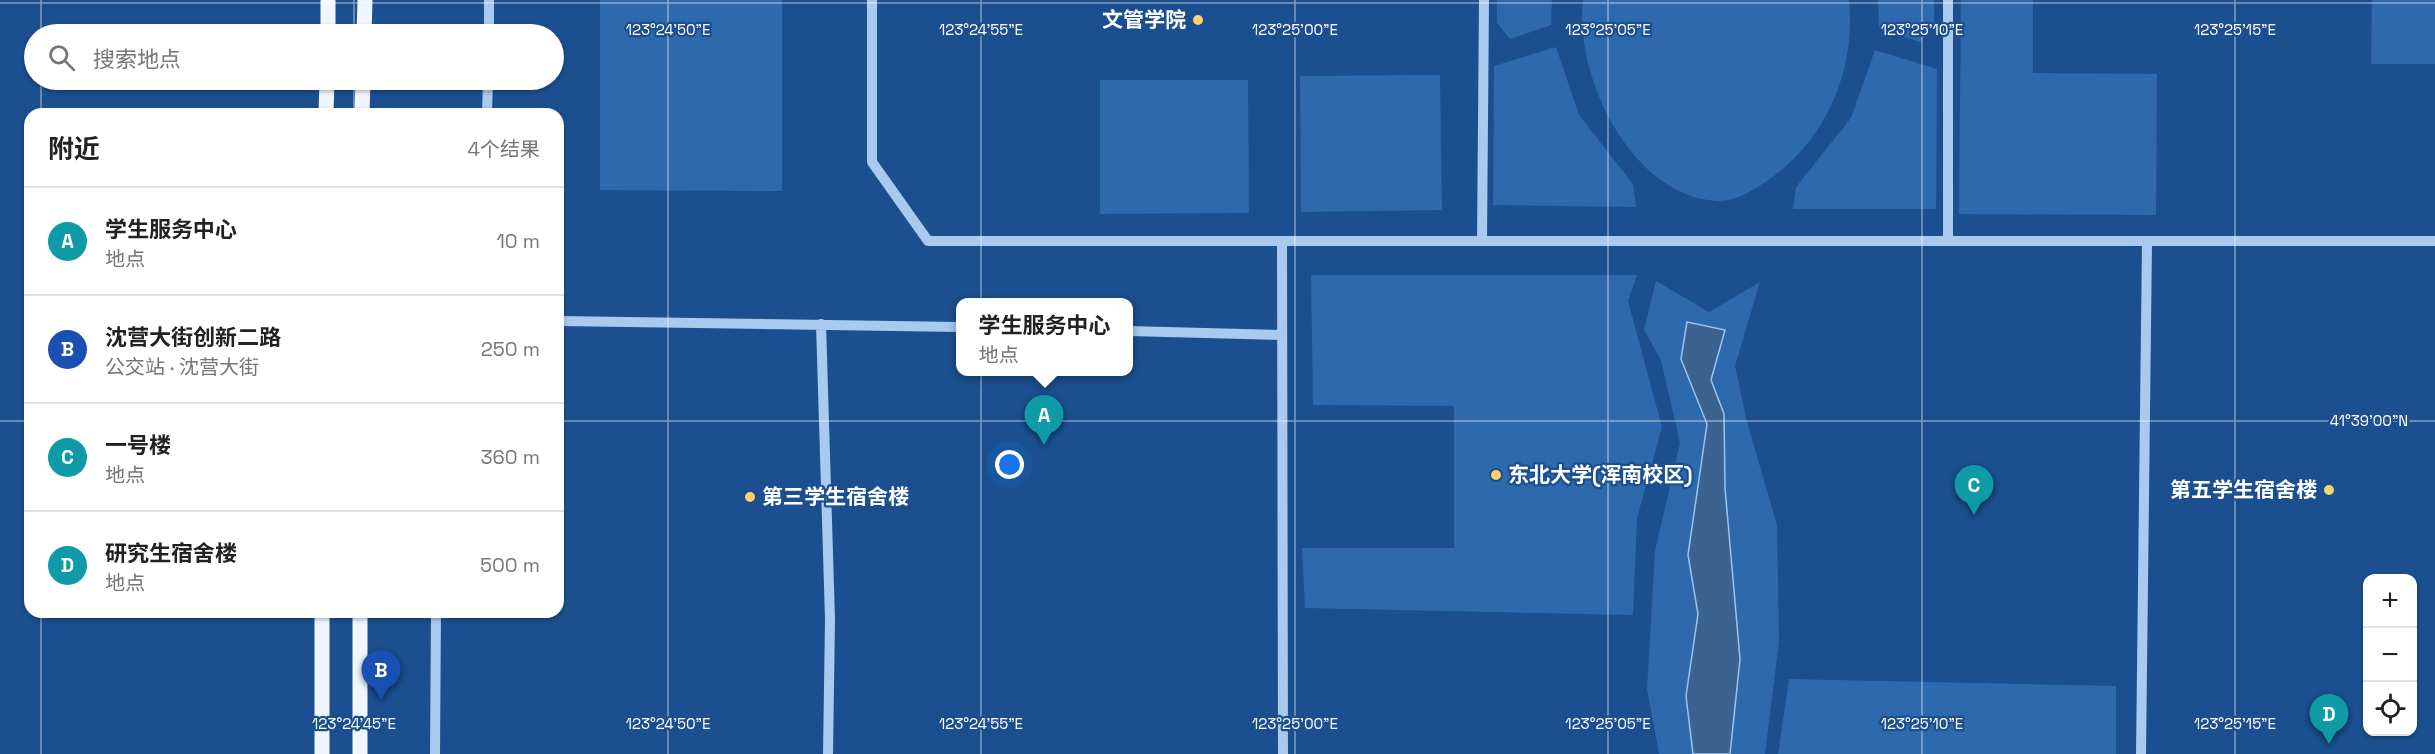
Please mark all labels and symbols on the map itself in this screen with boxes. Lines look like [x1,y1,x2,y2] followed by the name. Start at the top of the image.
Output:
[1102,6,1186,33] place label: 文管学院
[1191,13,1205,27] marker: 文管学院
[626,20,710,39] text: 123°24'50"E
[939,20,1023,39] text: 123°24'55"E
[1252,20,1338,39] text: 123°25'00"E
[1565,20,1651,39] text: 123°25'05"E
[1881,20,1963,39] text: 123°25'10"E
[2194,20,2276,39] text: 123°25'15"E
[1024,396,1064,445] pin: A
[2330,411,2408,430] text: 41°39'00"N
[995,450,1024,479] your location
[1508,461,1693,488] place label: 东北大学(浑南校区)
[1954,466,1994,515] pin: C
[1489,468,1503,482] marker: 东北大学(浑南校区)
[2170,476,2317,503] place label: 第五学生宿舍楼
[762,483,909,510] place label: 第三学生宿舍楼
[2322,483,2336,497] marker: 第五学生宿舍楼
[743,490,757,504] marker: 第三学生宿舍楼
[362,650,400,700] pin: B
[2310,694,2348,744] pin: D
[312,714,396,733] text: 123°24'45"E
[626,714,710,733] text: 123°24'50"E
[939,714,1023,733] text: 123°24'55"E
[1252,714,1338,733] text: 123°25'00"E
[1565,714,1651,733] text: 123°25'05"E
[1881,714,1963,733] text: 123°25'10"E
[2194,714,2276,733] text: 123°25'15"E

